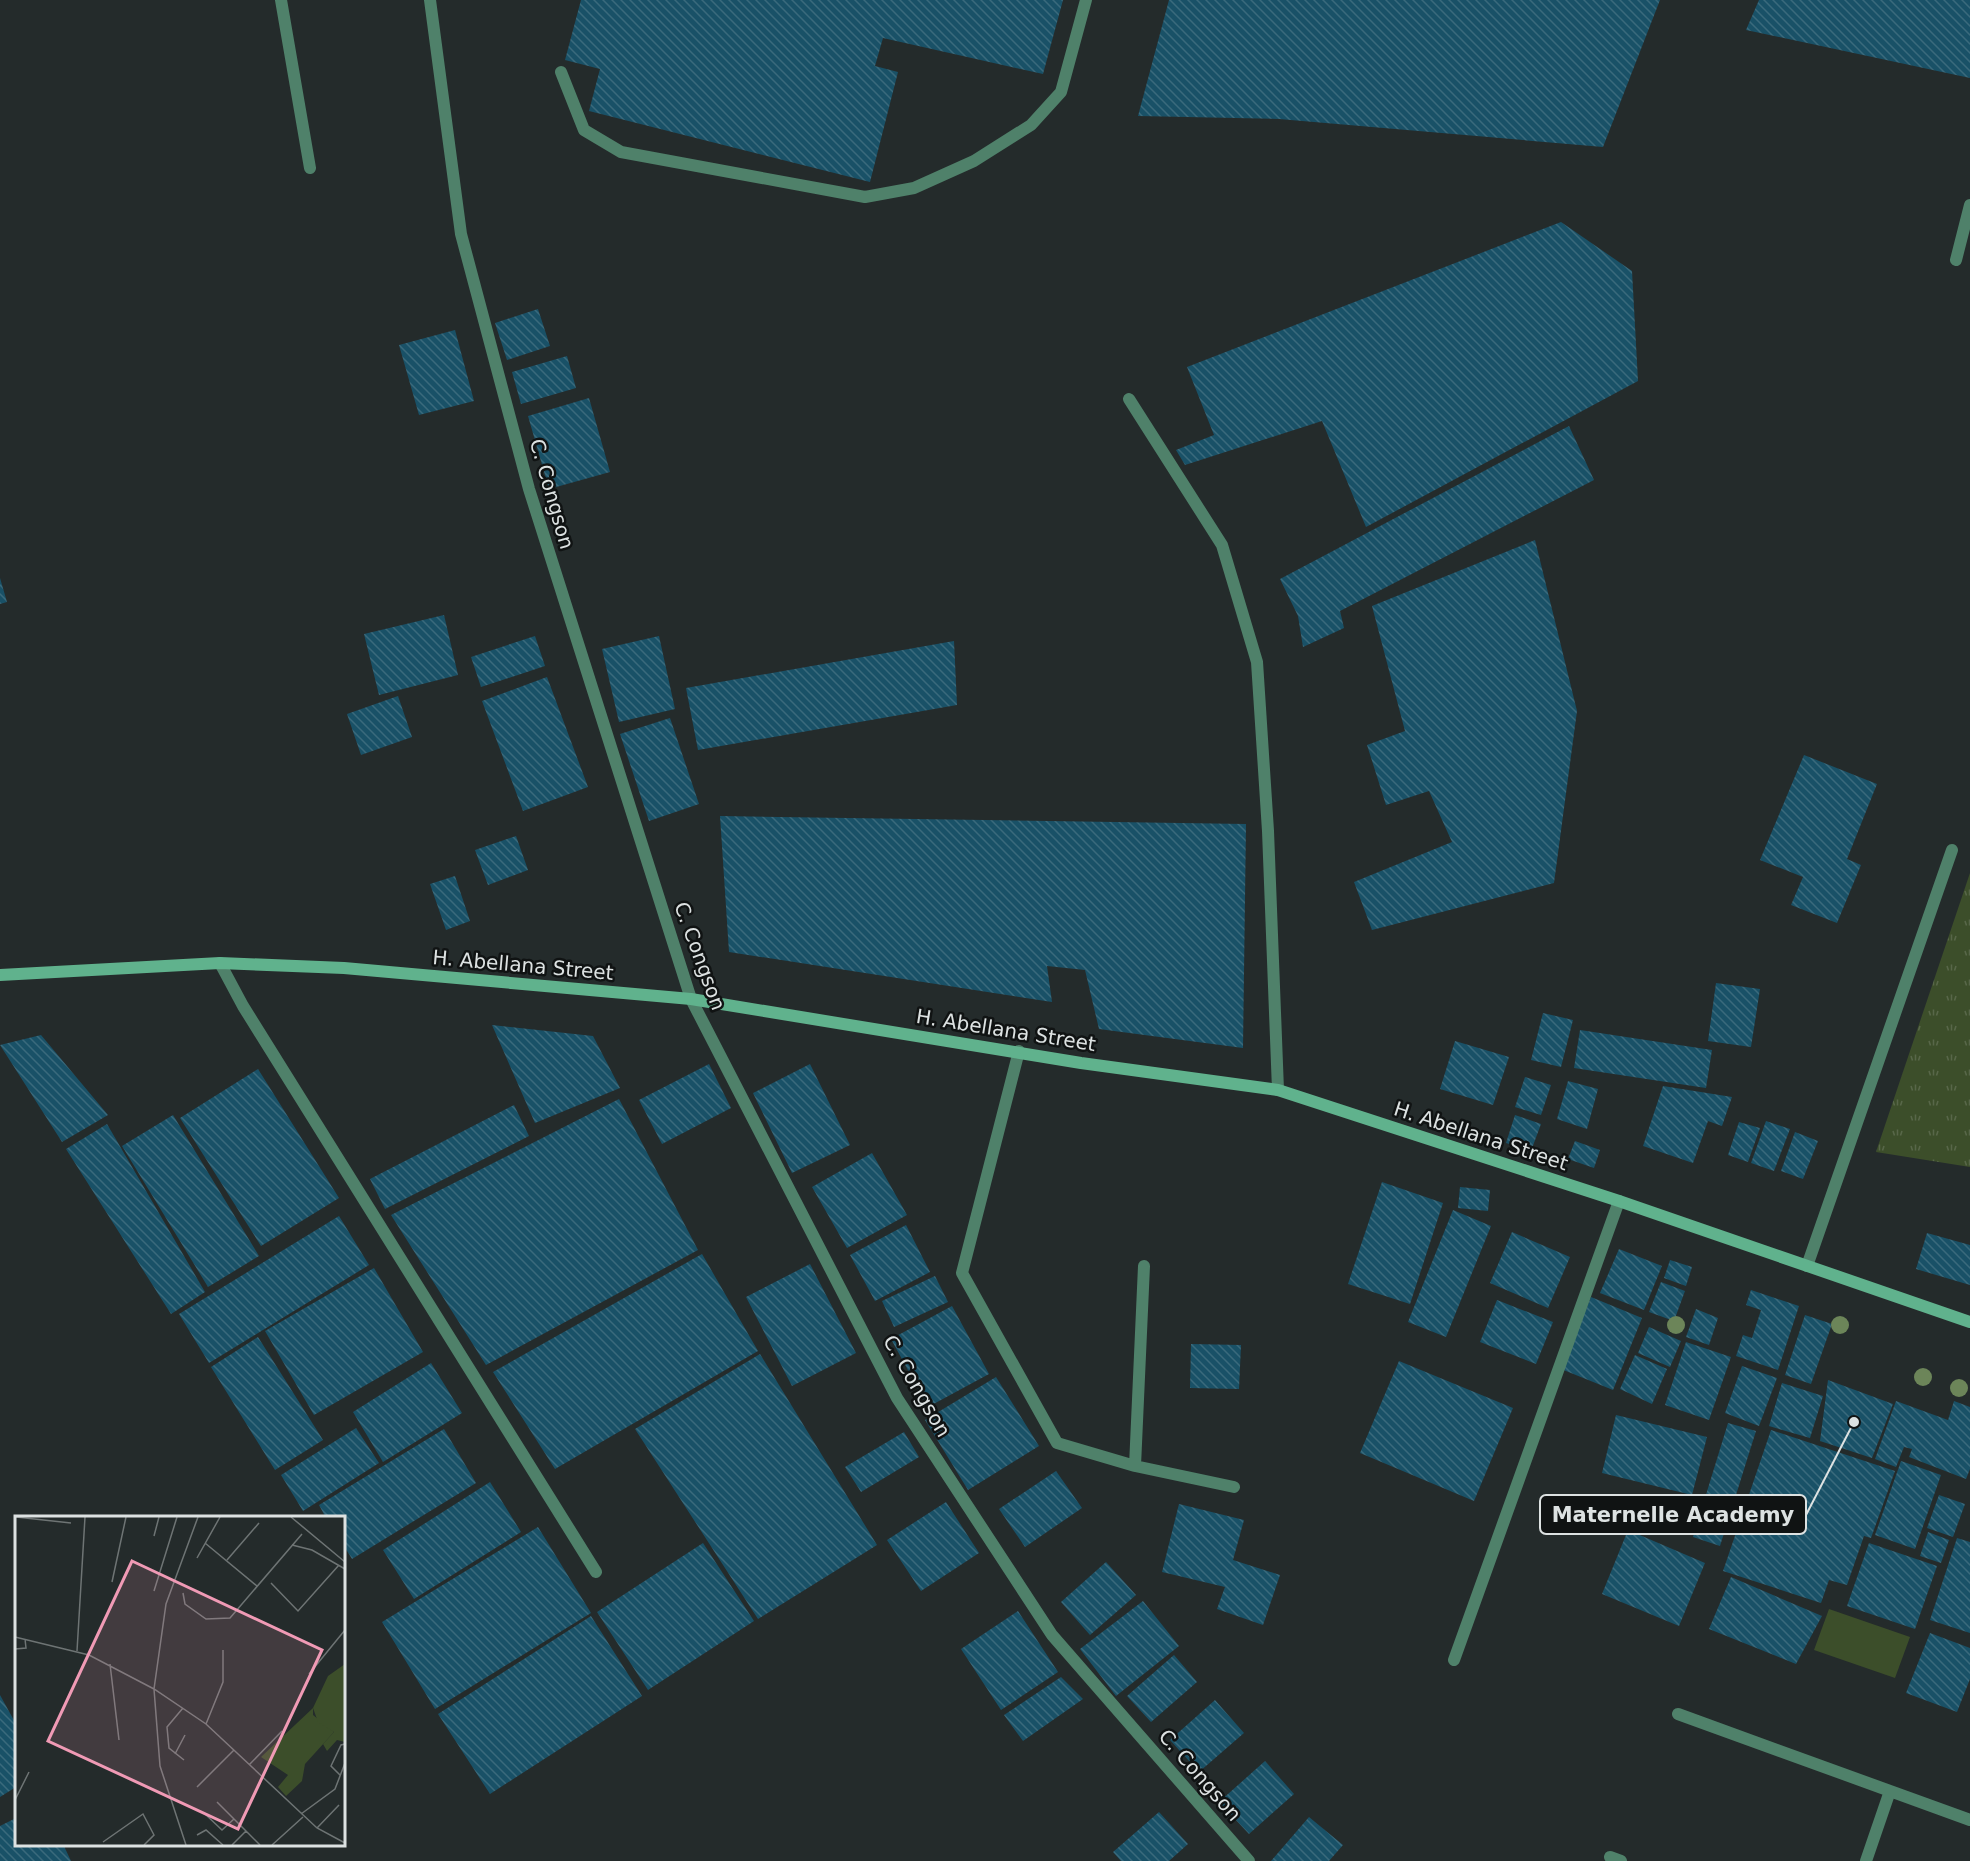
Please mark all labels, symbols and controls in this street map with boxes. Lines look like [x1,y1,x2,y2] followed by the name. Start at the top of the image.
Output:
[525,436,579,552] street label: C. Congson
[669,899,731,1013] street label: C. Congson
[432,945,615,985] street label: H. Abellana Street
[914,1004,1098,1056] street label: H. Abellana Street
[1391,1097,1571,1176] street label: H. Abellana Street
[878,1331,956,1441] street label: C. Congson
[1540,1495,1806,1534] callout: Maternelle Academy
[1552,1503,1795,1527] text: Maternelle Academy
[15,1516,345,1846] inset map
[1154,1724,1246,1826] street label: C. Congson

